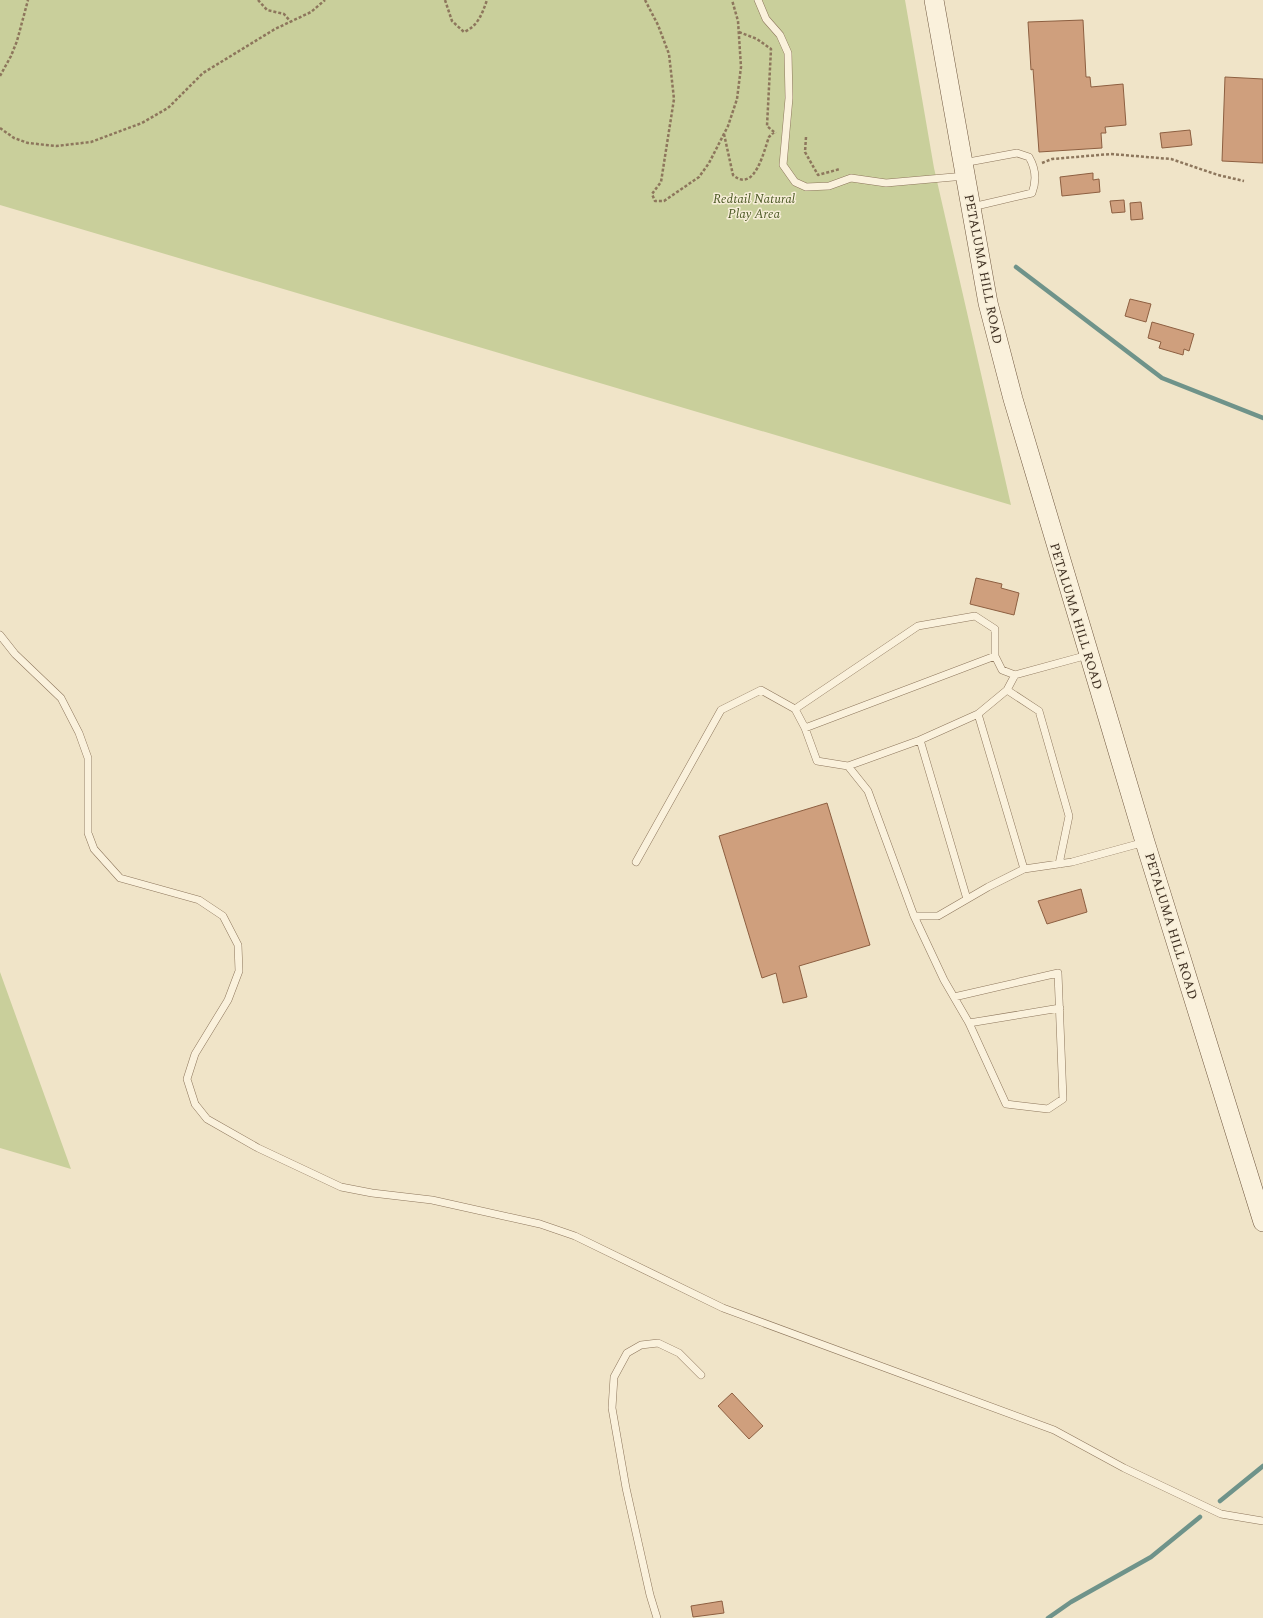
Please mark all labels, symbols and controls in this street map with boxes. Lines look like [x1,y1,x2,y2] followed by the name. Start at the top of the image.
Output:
[713,189,796,224] park label: Redtail Natural Play Area
[959,192,1007,346] street label: PETALUMA HILL ROAD
[1044,541,1108,692] street label: PETALUMA HILL ROAD
[1139,851,1203,1002] street label: PETALUMA HILL ROAD

